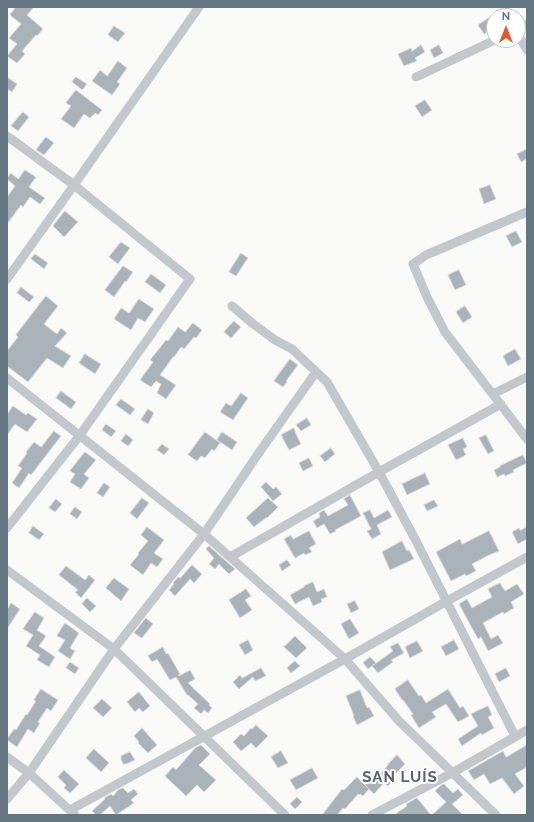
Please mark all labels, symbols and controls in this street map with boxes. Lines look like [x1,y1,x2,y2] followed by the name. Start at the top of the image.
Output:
[486,8,526,48] north arrow
[502,10,510,23] text: N
[362,768,438,786] district label: SAN LUÍS

